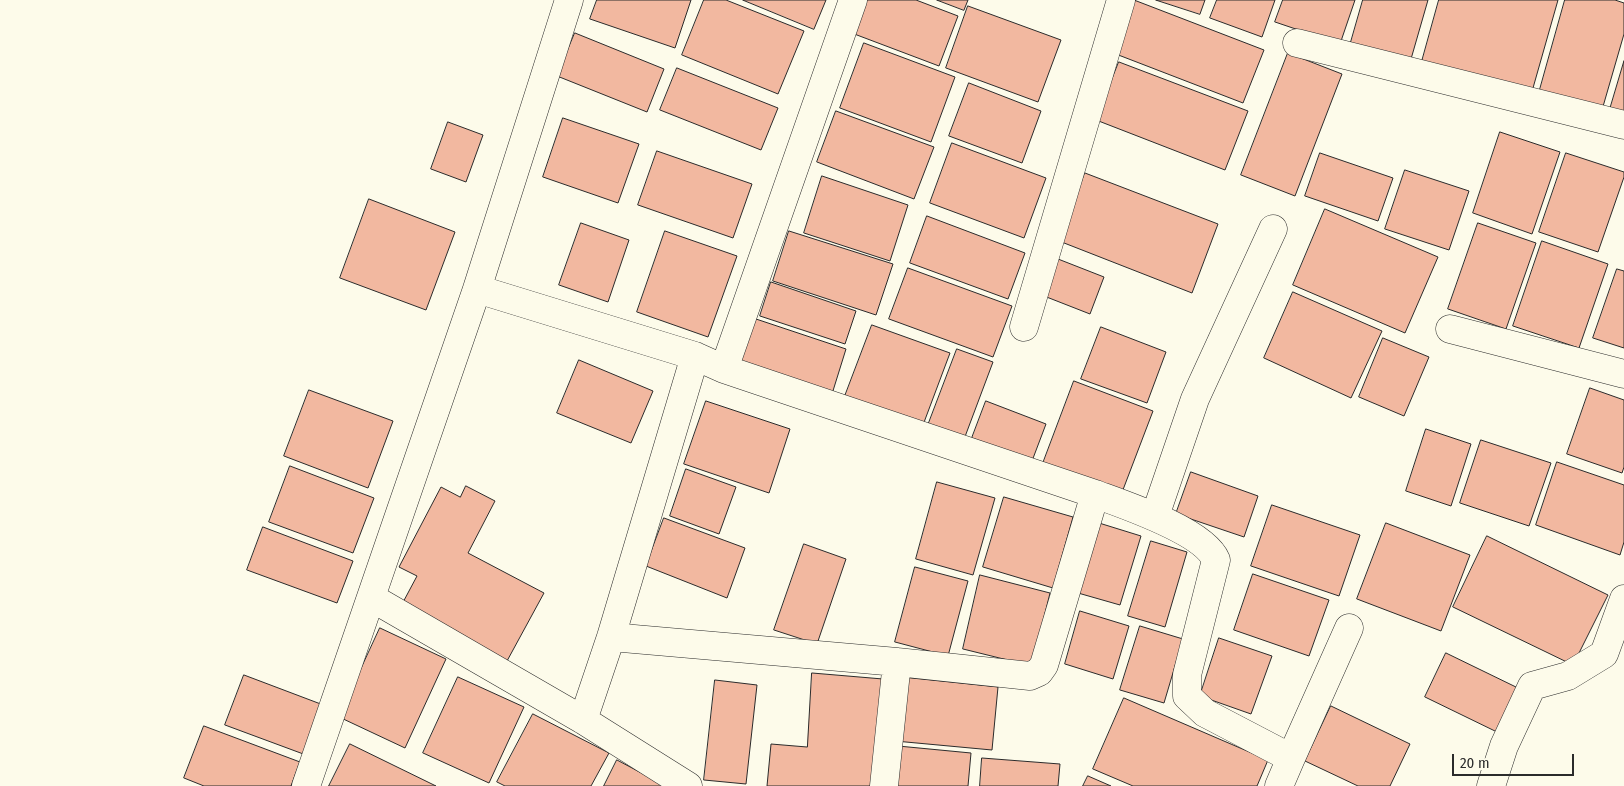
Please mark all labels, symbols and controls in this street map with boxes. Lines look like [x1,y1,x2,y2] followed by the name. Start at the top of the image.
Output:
[1454,744,1576,776] scale bar
[1460,754,1490,772] text: 20 m

